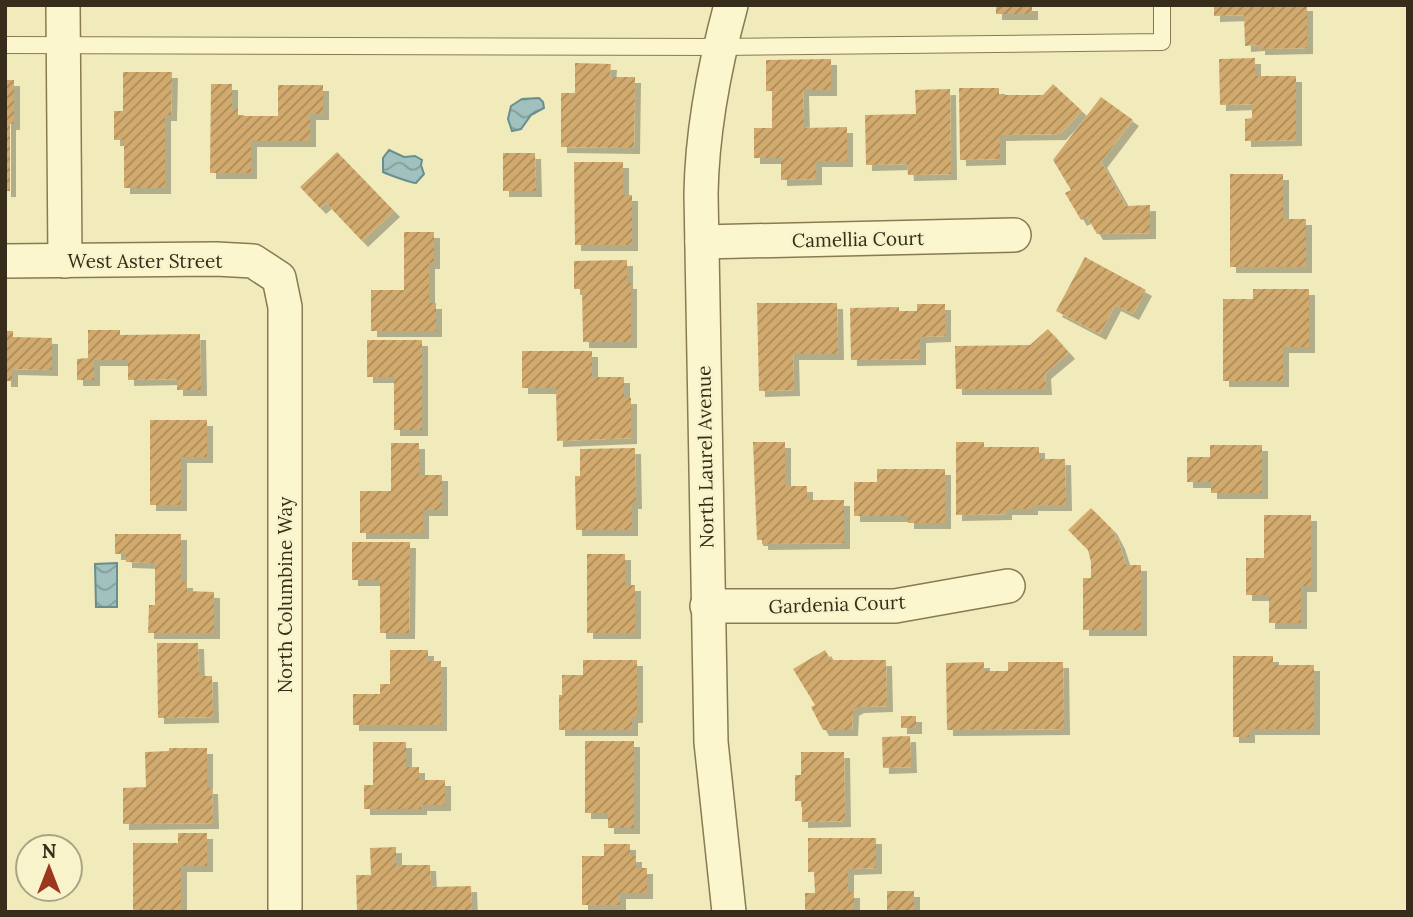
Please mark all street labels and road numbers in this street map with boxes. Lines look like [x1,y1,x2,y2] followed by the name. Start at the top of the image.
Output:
[792,226,925,252] street label: Camellia Court
[67,249,223,273] street label: West Aster Street
[691,365,719,549] street label: North Laurel Avenue
[273,497,297,693] street label: North Columbine Way
[768,590,907,618] street label: Gardenia Court

